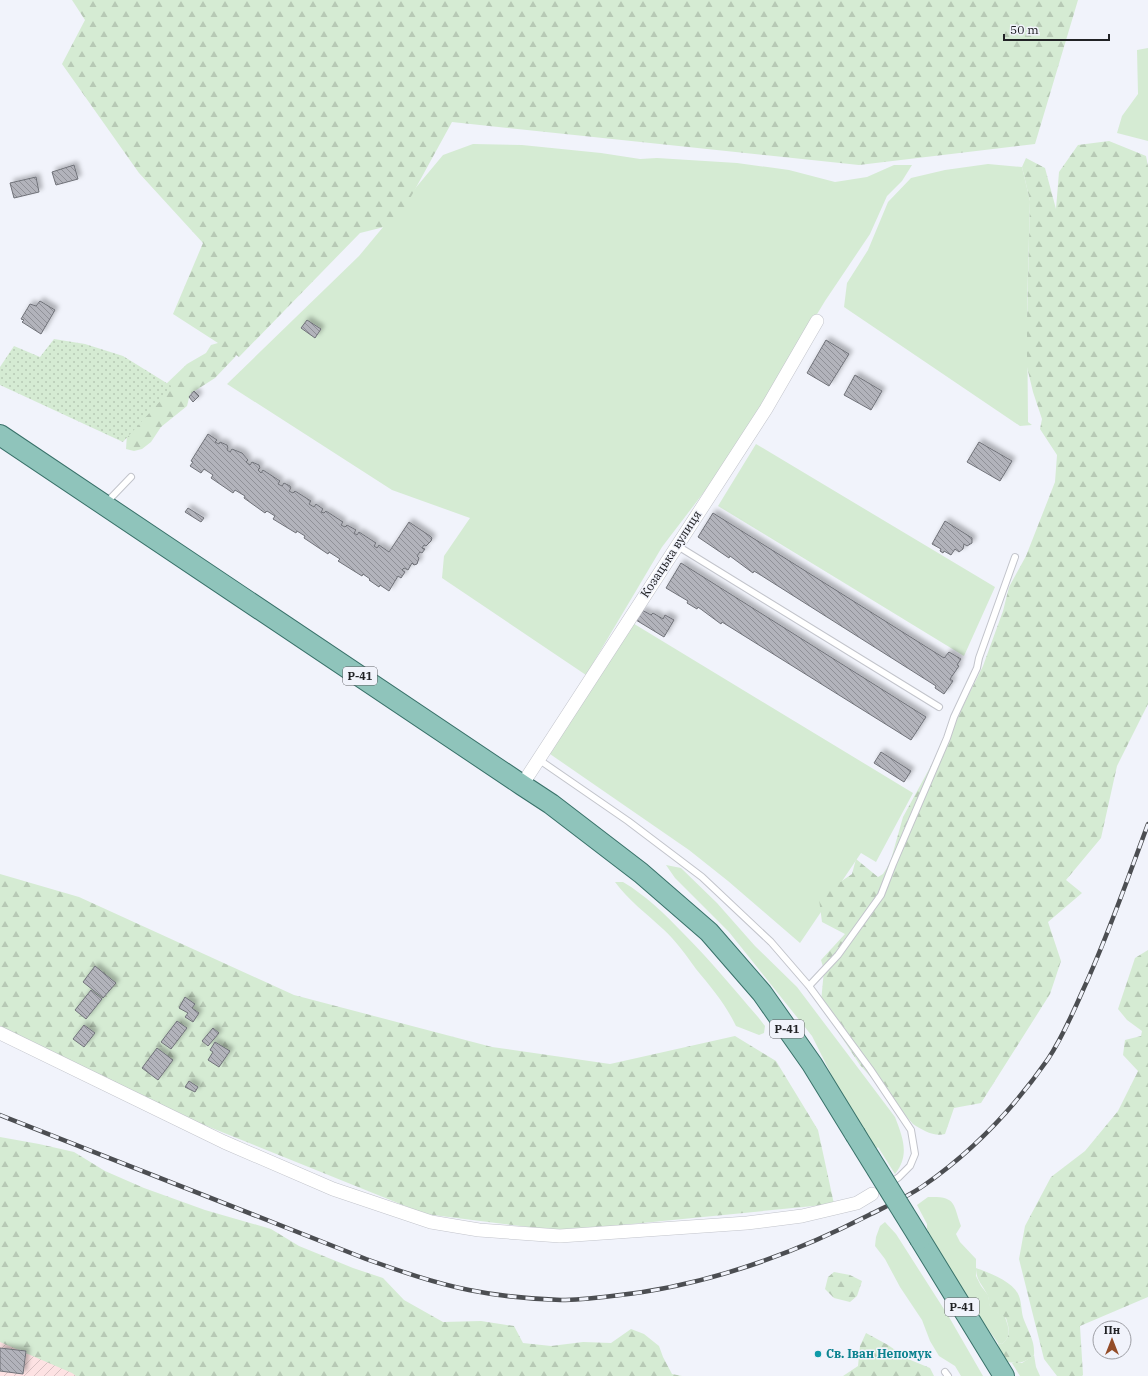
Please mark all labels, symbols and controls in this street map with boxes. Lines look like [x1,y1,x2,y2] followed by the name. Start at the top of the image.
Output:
[1004,16,1109,42] scale bar
[1010,22,1039,37] text: 50 m
[637,507,704,600] street label: Козацька вулиця
[343,667,377,685] road number: Р-41
[770,1020,804,1038] road number: Р-41
[945,1298,979,1316] road number: Р-41
[1092,1320,1132,1360] north arrow
[1104,1323,1121,1337] text: Пн
[826,1346,932,1361] place label: Св. Іван Непомук
[813,1349,823,1359] marker: Св. Іван Непомук

